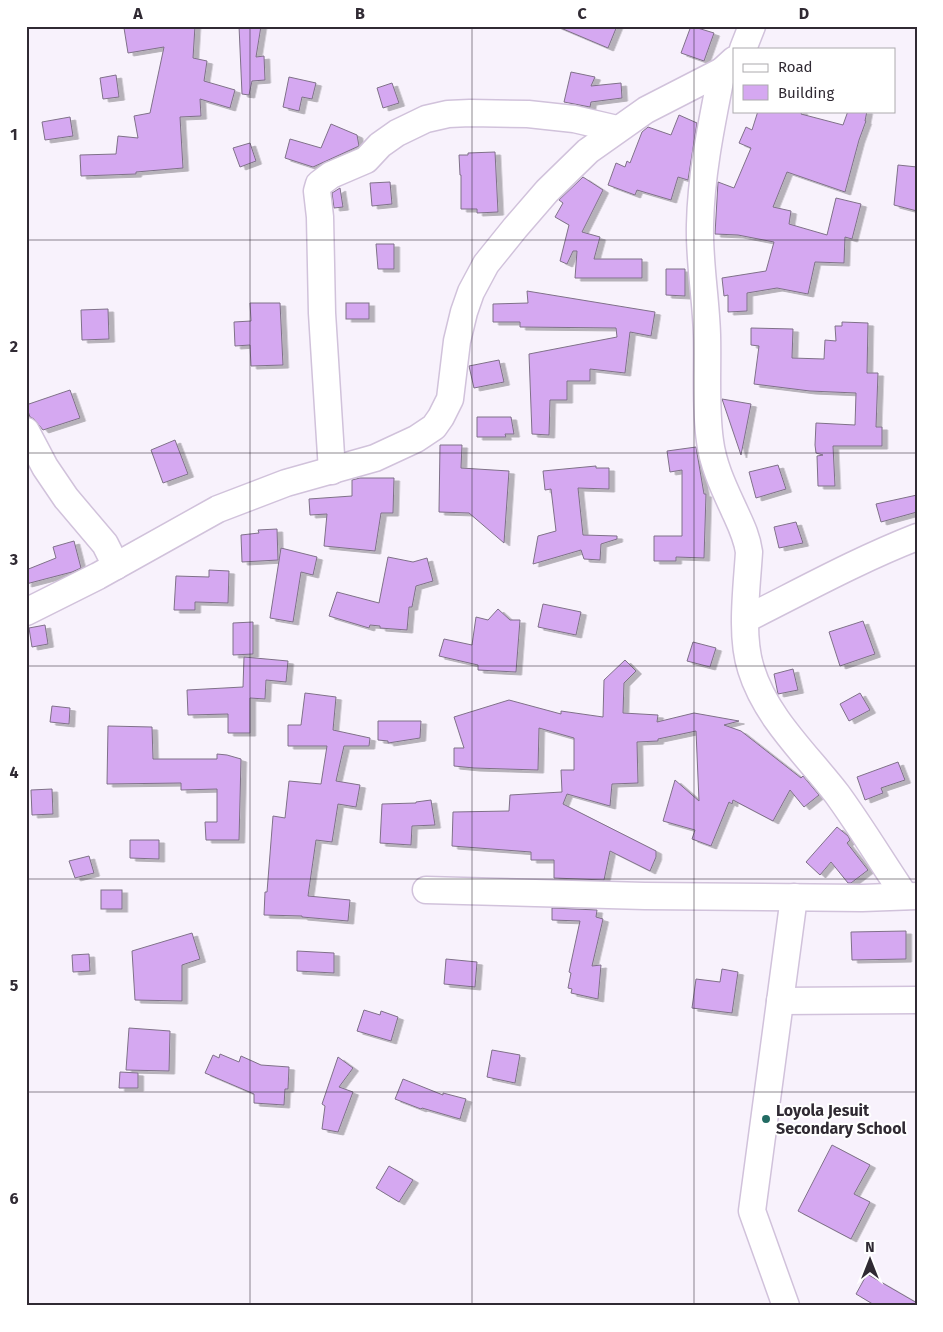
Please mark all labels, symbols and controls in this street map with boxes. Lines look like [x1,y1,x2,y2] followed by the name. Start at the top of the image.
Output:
[132,4,143,23] text: A
[355,4,365,23] text: B
[577,4,587,23] text: C
[799,4,809,23] text: D
[733,48,896,112] legend
[778,58,813,76] text: Road
[778,84,834,102] text: Building
[10,125,18,144] text: 1
[10,337,18,356] text: 2
[9,550,18,569] text: 3
[9,763,19,782] text: 4
[10,976,19,995] text: 5
[776,1101,907,1138] place label: Loyola Jesuit Secondary School
[760,1113,772,1125] marker: Loyola Jesuit Secondary School
[9,1189,19,1208] text: 6
[846,1234,896,1284] north arrow
[865,1239,875,1256] text: N

